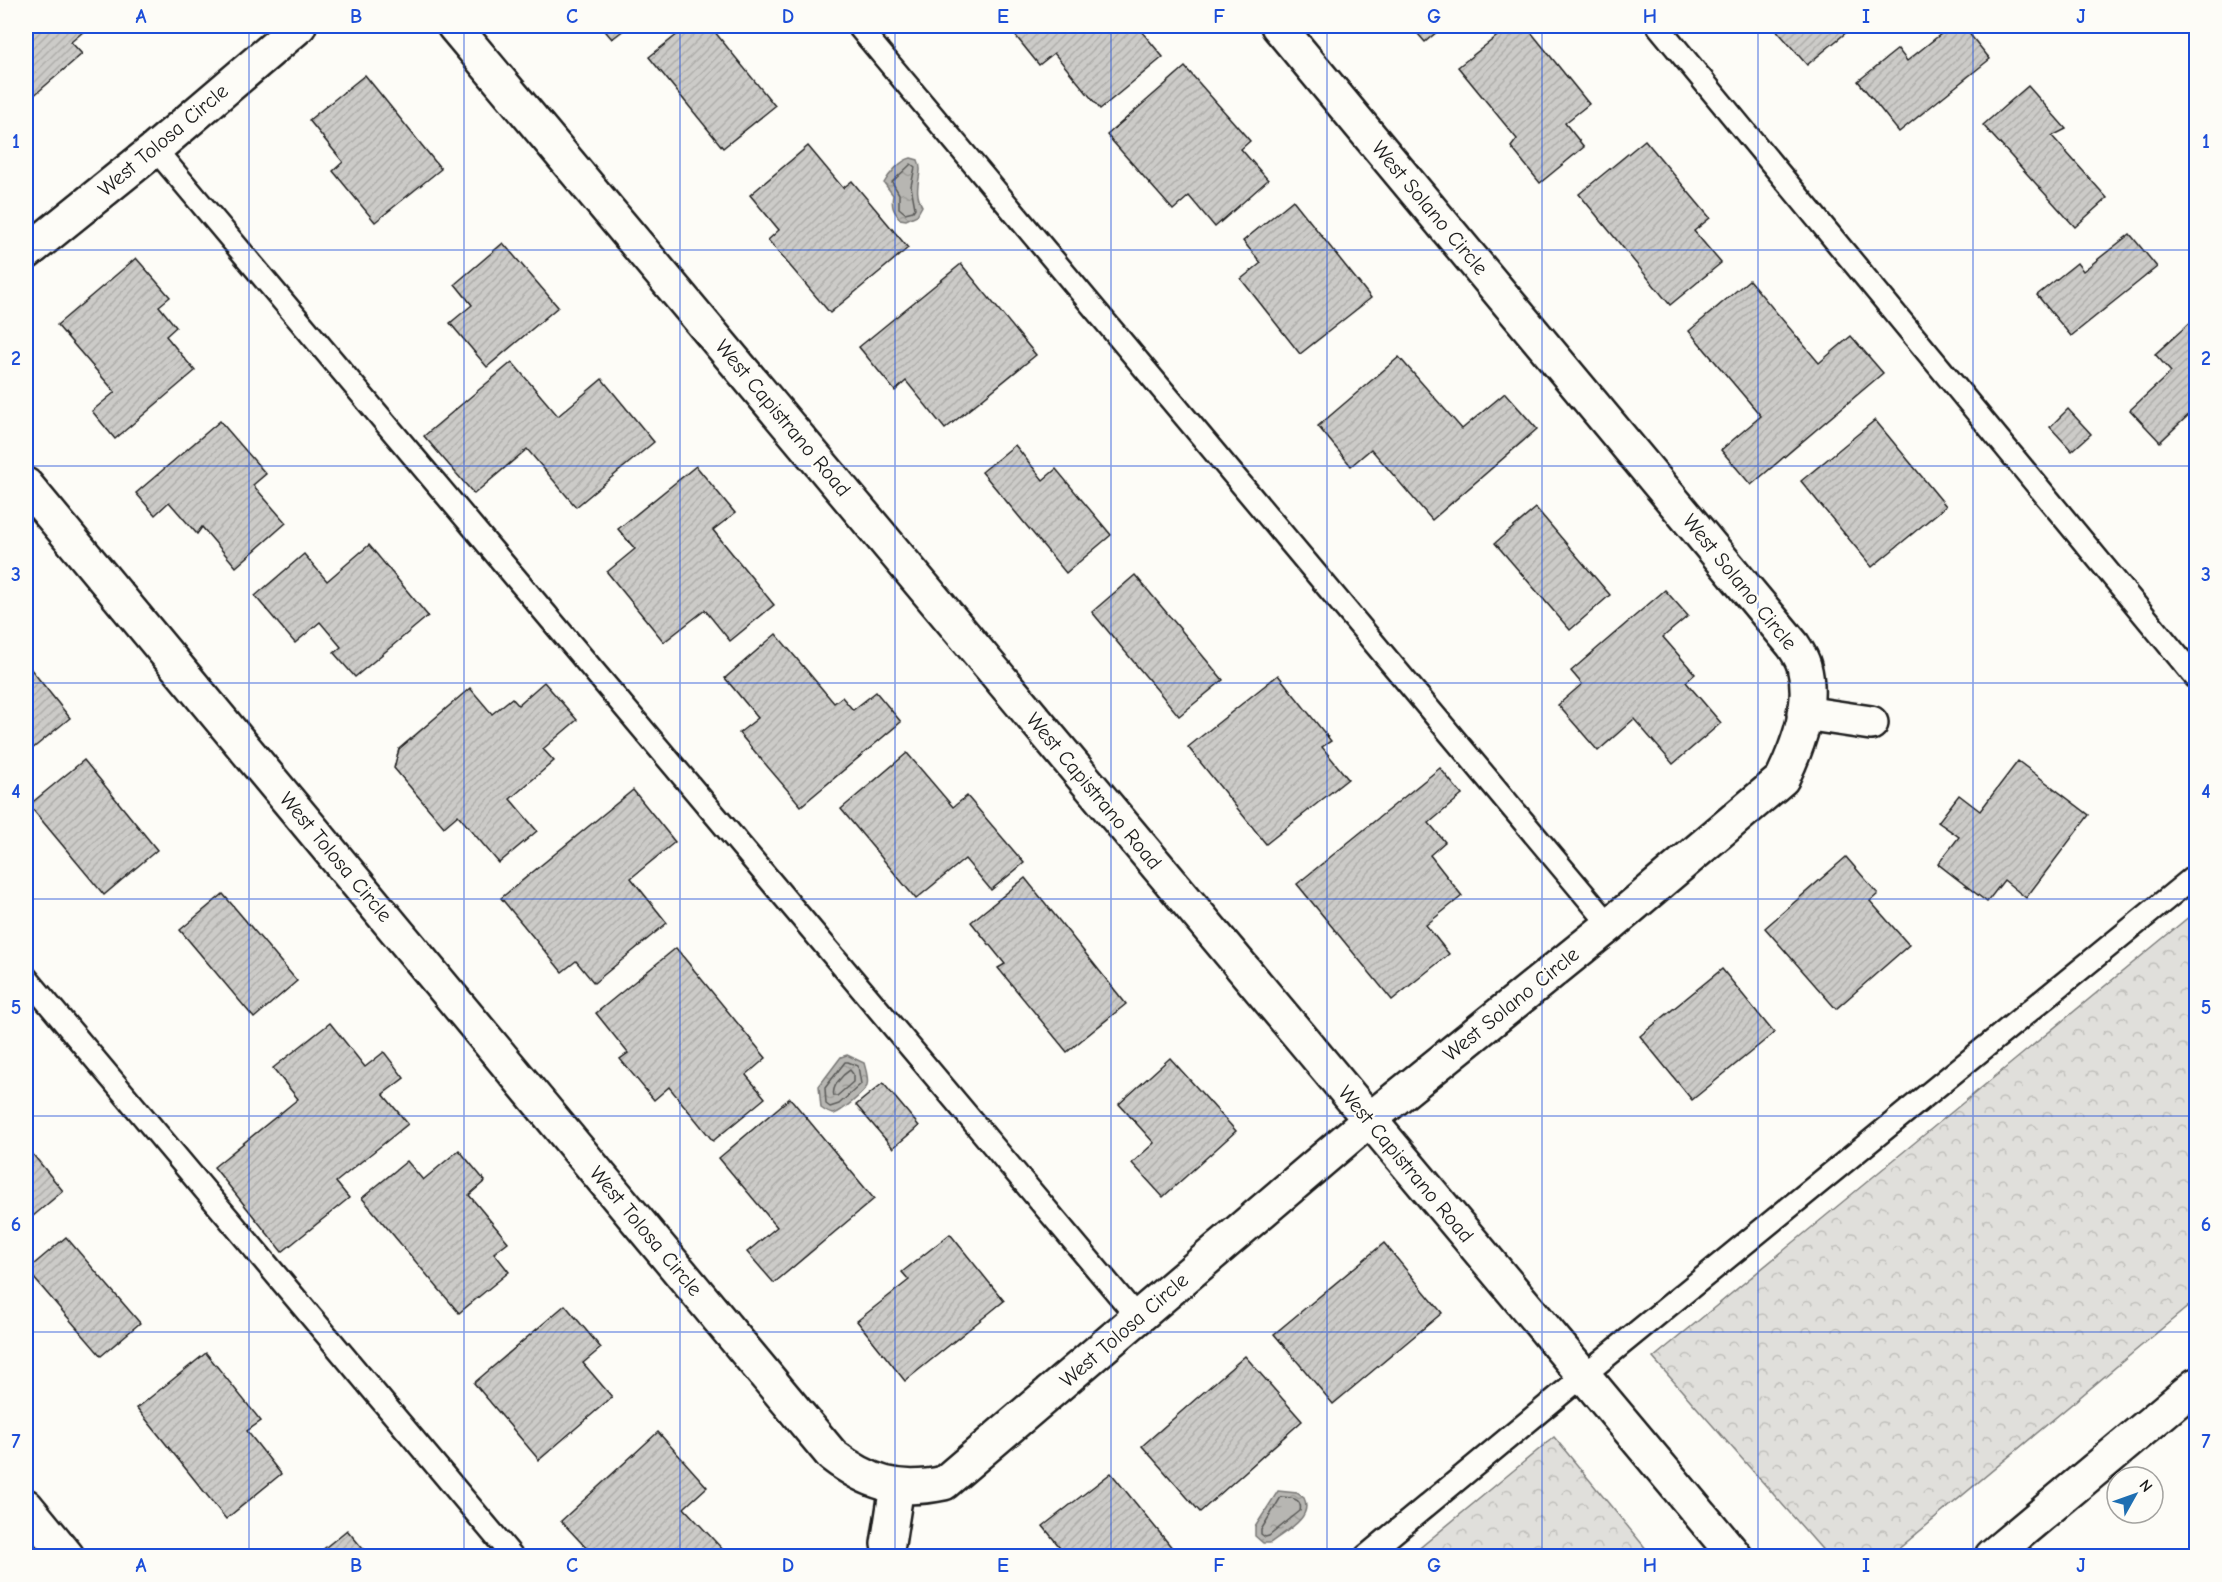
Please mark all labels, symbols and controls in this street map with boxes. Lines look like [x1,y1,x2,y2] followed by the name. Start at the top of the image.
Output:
[135,5,147,28] text: A
[350,5,362,28] text: B
[566,5,578,28] text: C
[782,5,794,28] text: D
[997,5,1009,28] text: E
[1213,5,1225,28] text: F
[1427,5,1441,28] text: G
[1643,5,1657,28] text: H
[1862,5,1870,28] text: I
[2076,5,2086,28] text: J
[93,79,233,201] street label: West Tolosa Circle
[12,130,20,153] text: 1
[2202,130,2210,153] text: 1
[1367,136,1493,280] street label: West Solano Circle
[710,335,856,501] street label: West Capistrano Road
[11,347,21,370] text: 2
[2201,347,2211,370] text: 2
[1678,509,1802,655] street label: West Solano Circle
[11,563,21,586] text: 3
[2201,563,2211,586] text: 3
[1021,708,1167,874] street label: West Capistrano Road
[11,780,21,803] text: 4
[2201,780,2211,803] text: 4
[275,787,397,927] street label: West Tolosa Circle
[1438,942,1584,1066] street label: West Solano Circle
[11,996,21,1019] text: 5
[2201,996,2211,1019] text: 5
[1333,1081,1479,1247] street label: West Capistrano Road
[585,1161,707,1301] street label: West Tolosa Circle
[11,1213,21,1236] text: 6
[2201,1213,2211,1236] text: 6
[1055,1268,1193,1392] street label: West Tolosa Circle
[12,1430,21,1453] text: 7
[2202,1430,2211,1453] text: 7
[2105,1465,2165,1525] north arrow
[2135,1476,2156,1496] text: N
[135,1554,147,1577] text: A
[350,1554,362,1577] text: B
[566,1554,578,1577] text: C
[782,1554,794,1577] text: D
[997,1554,1009,1577] text: E
[1213,1554,1225,1577] text: F
[1427,1554,1441,1577] text: G
[1643,1554,1657,1577] text: H
[1862,1554,1870,1577] text: I
[2076,1554,2086,1577] text: J

